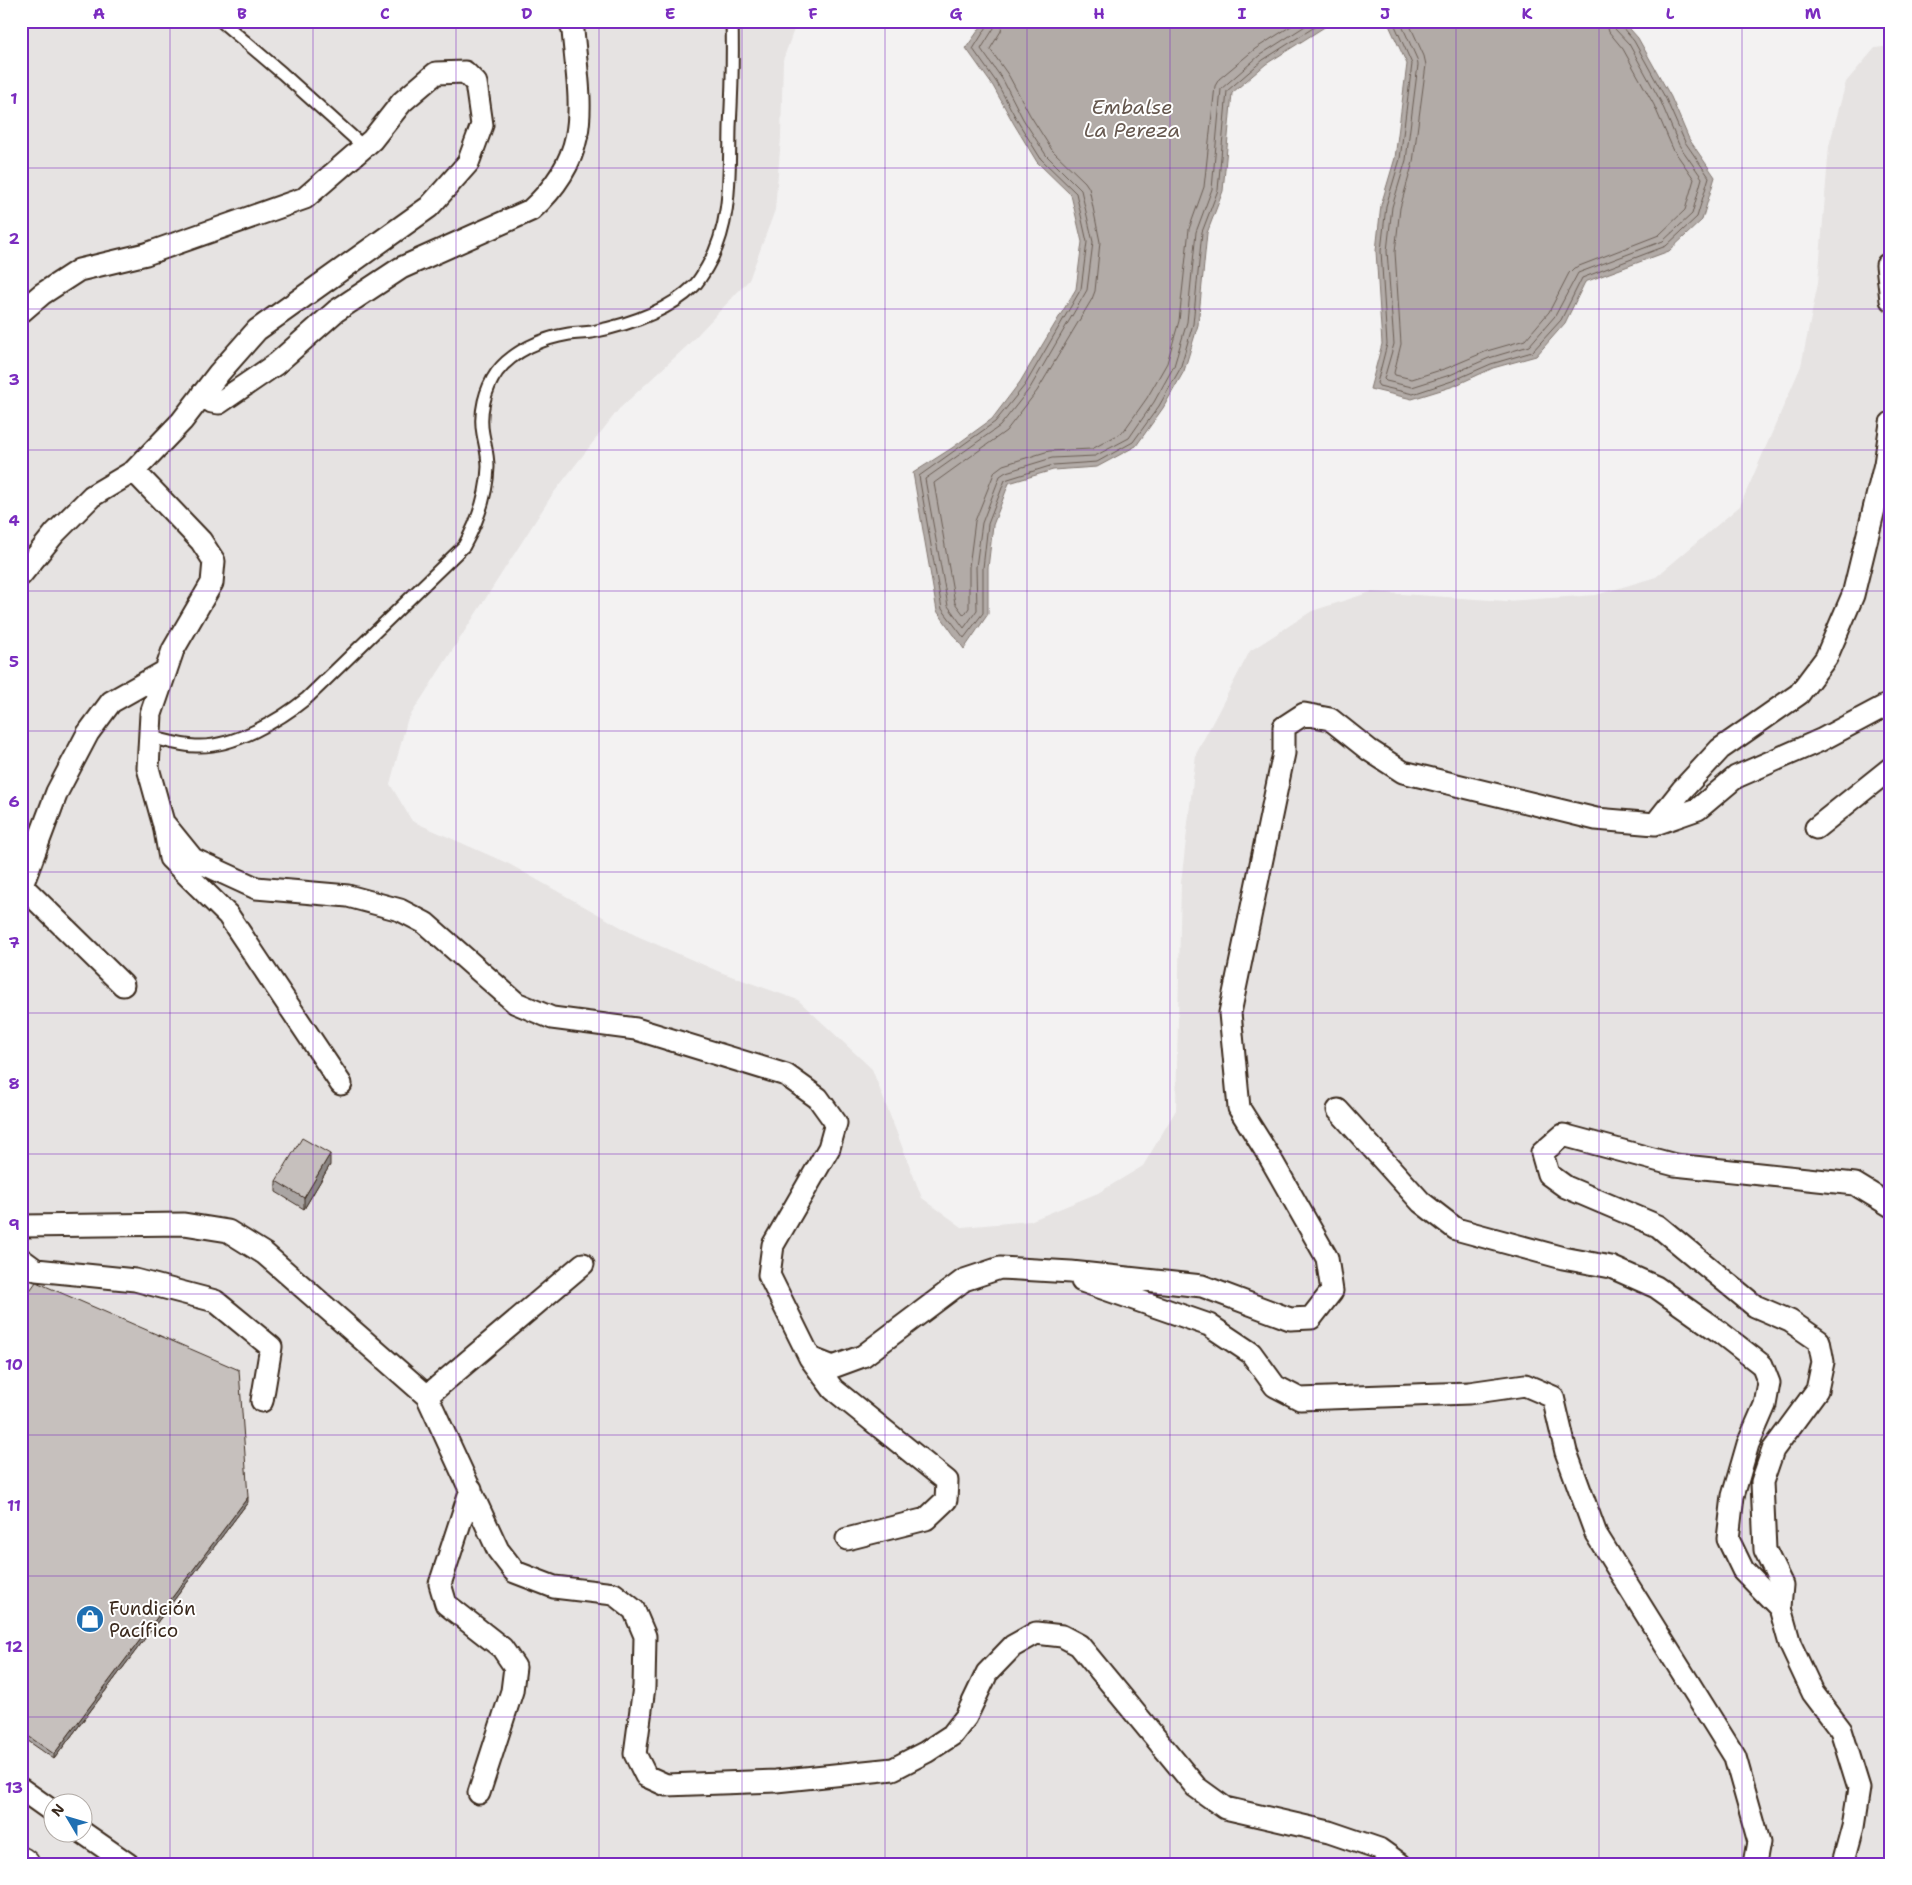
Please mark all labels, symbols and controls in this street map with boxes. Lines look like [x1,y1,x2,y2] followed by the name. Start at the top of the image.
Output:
[93,3,105,24] text: A
[237,3,247,24] text: B
[380,3,390,24] text: C
[521,3,533,24] text: D
[665,3,675,24] text: E
[808,3,818,24] text: F
[950,3,963,24] text: G
[1093,3,1105,24] text: H
[1238,3,1247,24] text: I
[1380,3,1390,24] text: J
[1522,3,1533,24] text: K
[1666,3,1675,24] text: L
[1805,3,1822,24] text: M
[10,88,18,109] text: 1
[1084,94,1180,143] water label: Embalse La Pereza
[8,228,20,249] text: 2
[8,369,20,390] text: 3
[8,510,20,531] text: 4
[9,651,19,672] text: 5
[8,791,20,812] text: 6
[8,932,20,953] text: 7
[8,1073,20,1094] text: 8
[8,1214,20,1235] text: 9
[5,1354,23,1375] text: 10
[7,1495,21,1516] text: 11
[109,1596,196,1643] place label: Fundición Pacífico
[75,1604,105,1634] shop icon: Fundición Pacífico
[5,1636,23,1657] text: 12
[5,1777,23,1798] text: 13
[42,1792,92,1842] north arrow
[47,1800,68,1820] text: N

